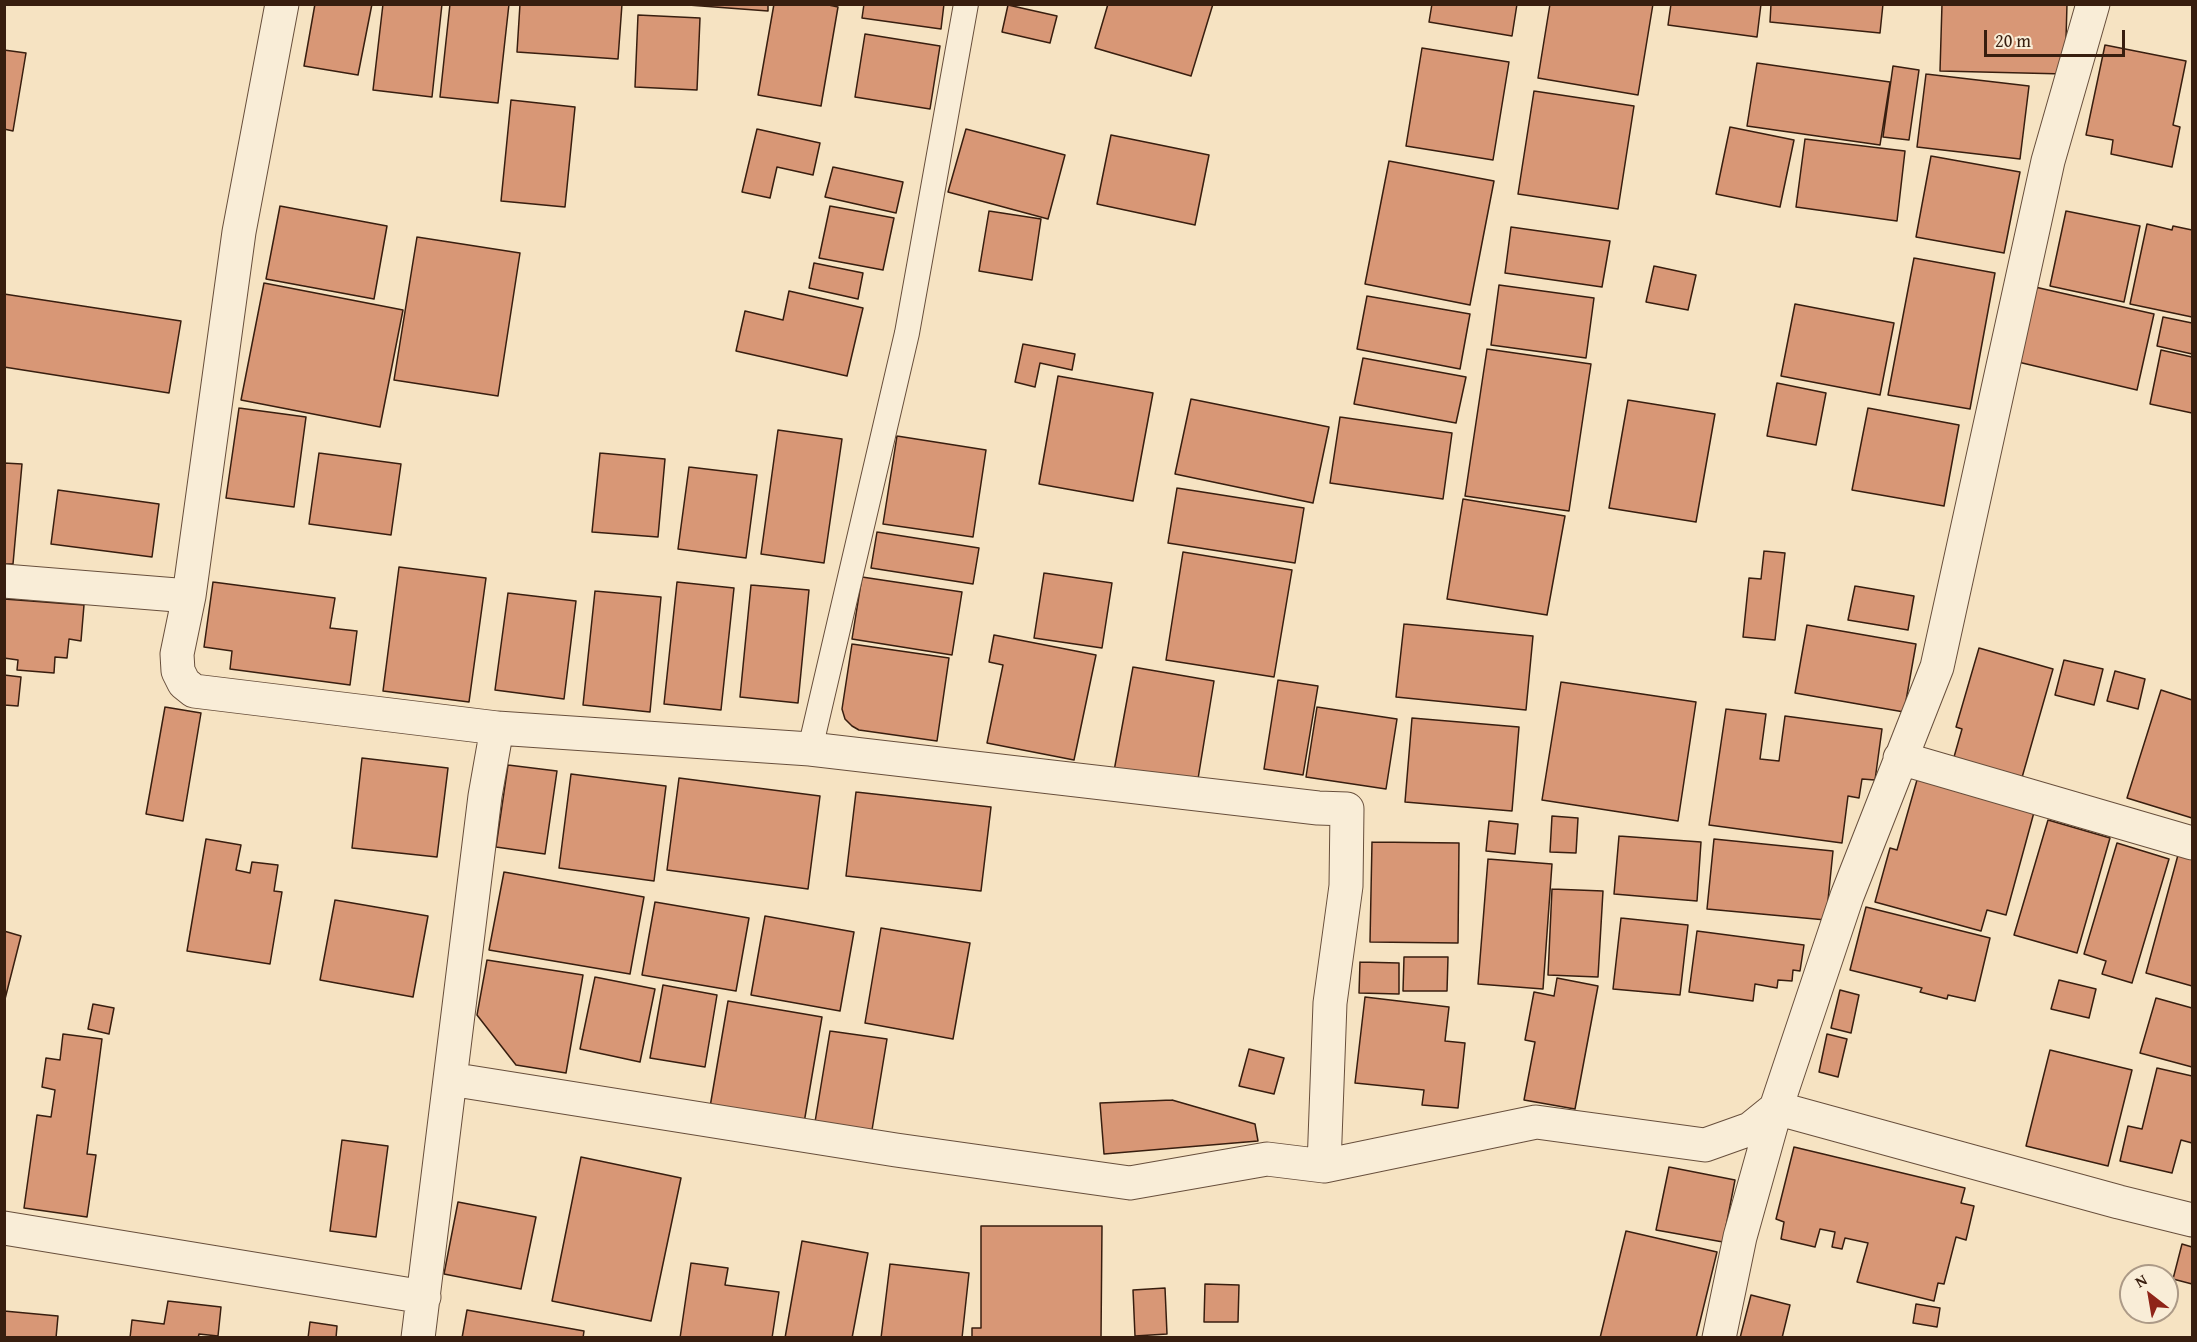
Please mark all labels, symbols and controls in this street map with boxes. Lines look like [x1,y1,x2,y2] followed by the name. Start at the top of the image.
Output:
[1987,18,2128,56] scale bar
[1995,27,2031,54] text: 20 m
[2119,1264,2179,1324] north arrow
[2130,1267,2152,1293] text: N

